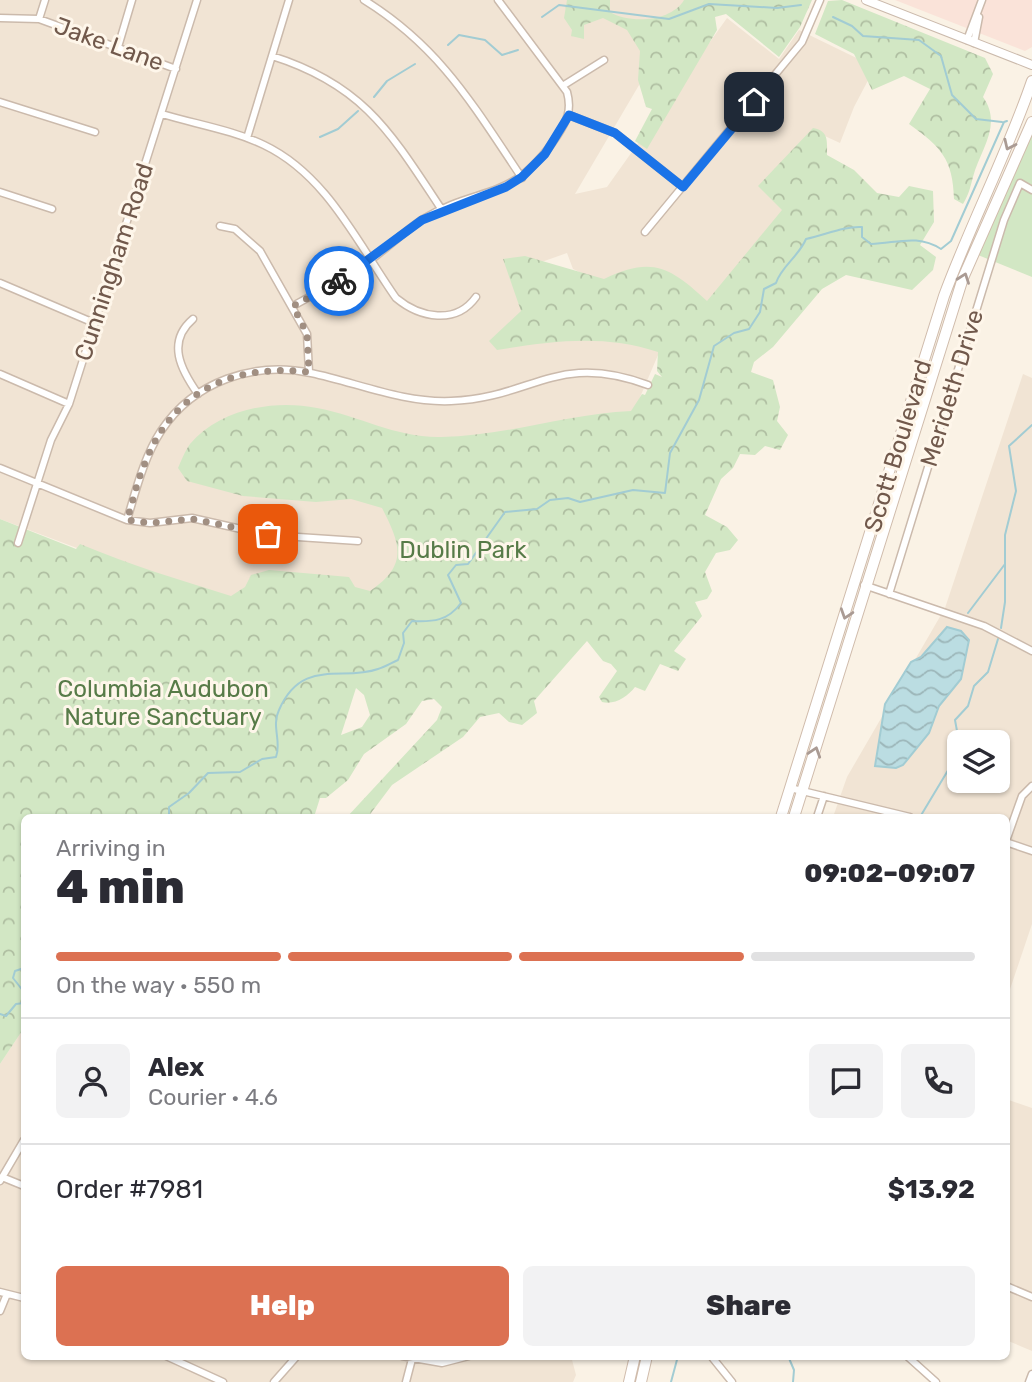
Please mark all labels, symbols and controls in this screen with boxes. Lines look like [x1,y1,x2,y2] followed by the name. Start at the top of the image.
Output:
[51,11,167,77] street label: Jake Lane
[724,72,784,132] pin
[735,83,773,121] icon: home
[1003,138,1017,150] one-way arrow
[69,160,159,364] street label: Cunningham Road
[304,246,374,316] courier
[320,262,358,300] icon: bike
[956,273,970,285] one-way arrow
[915,306,989,470] street label: Merideth Drive
[858,356,938,536] street label: Scott Boulevard
[238,504,298,564] pin
[249,515,287,553] icon: bag
[399,536,527,564] park label: Dublin Park
[839,607,854,619] one-way arrow
[57,675,269,731] park label: Columbia Audubon Nature Sanctuary
[947,730,1010,793] map controls
[947,730,1010,793] button: layers
[807,747,821,759] one-way arrow
[56,834,166,862] text: Arriving in
[804,858,975,889] text: 09:02–09:07
[56,860,185,915] text: 4 min
[56,971,261,999] text: On the way · 550 m
[56,1044,130,1118] button: person
[809,1044,883,1118] button: chat
[901,1044,975,1118] button: phone
[148,1052,204,1083] text: Alex
[148,1083,278,1111] text: Courier · 4.6
[56,1174,203,1205] text: Order #7981
[888,1174,975,1205] text: $13.92
[56,1266,509,1346] button: Help
[523,1266,975,1346] button: Share

